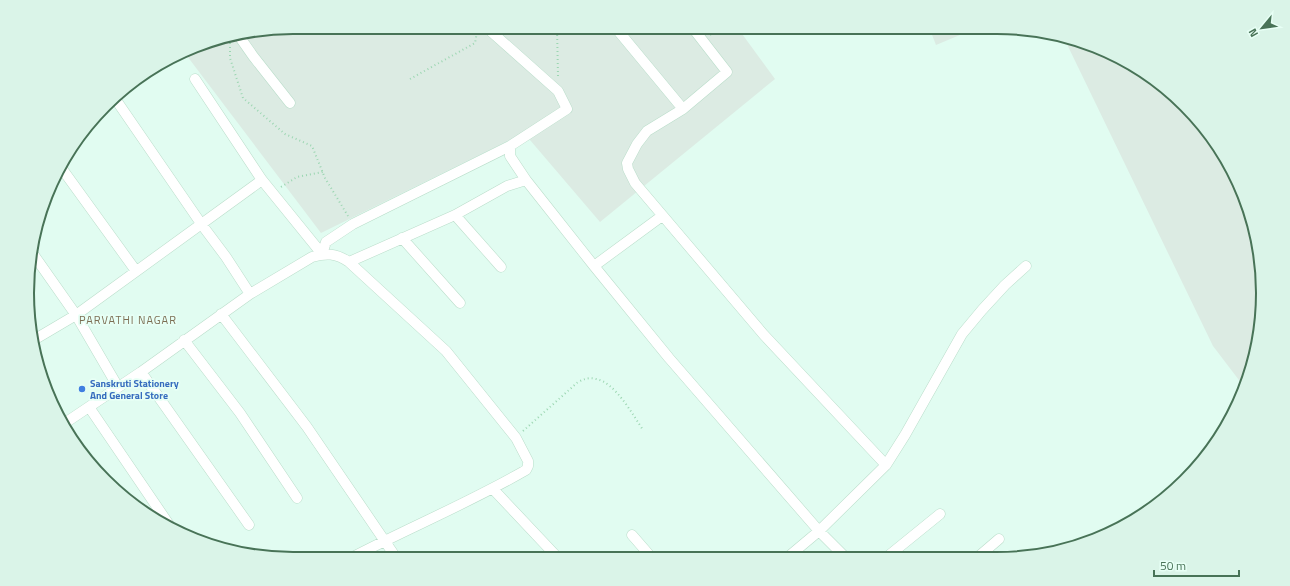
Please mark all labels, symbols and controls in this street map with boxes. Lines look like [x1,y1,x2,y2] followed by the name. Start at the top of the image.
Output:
[1242,8,1282,48] north arrow
[1244,26,1262,40] text: N
[79,312,177,328] district label: PARVATHI NAGAR
[90,376,179,403] place label: Sanskruti Stationery And General Store
[77,384,87,394] marker: Sanskruti Stationery And General Store
[1154,552,1239,578] scale bar
[1160,556,1186,575] text: 50 m

